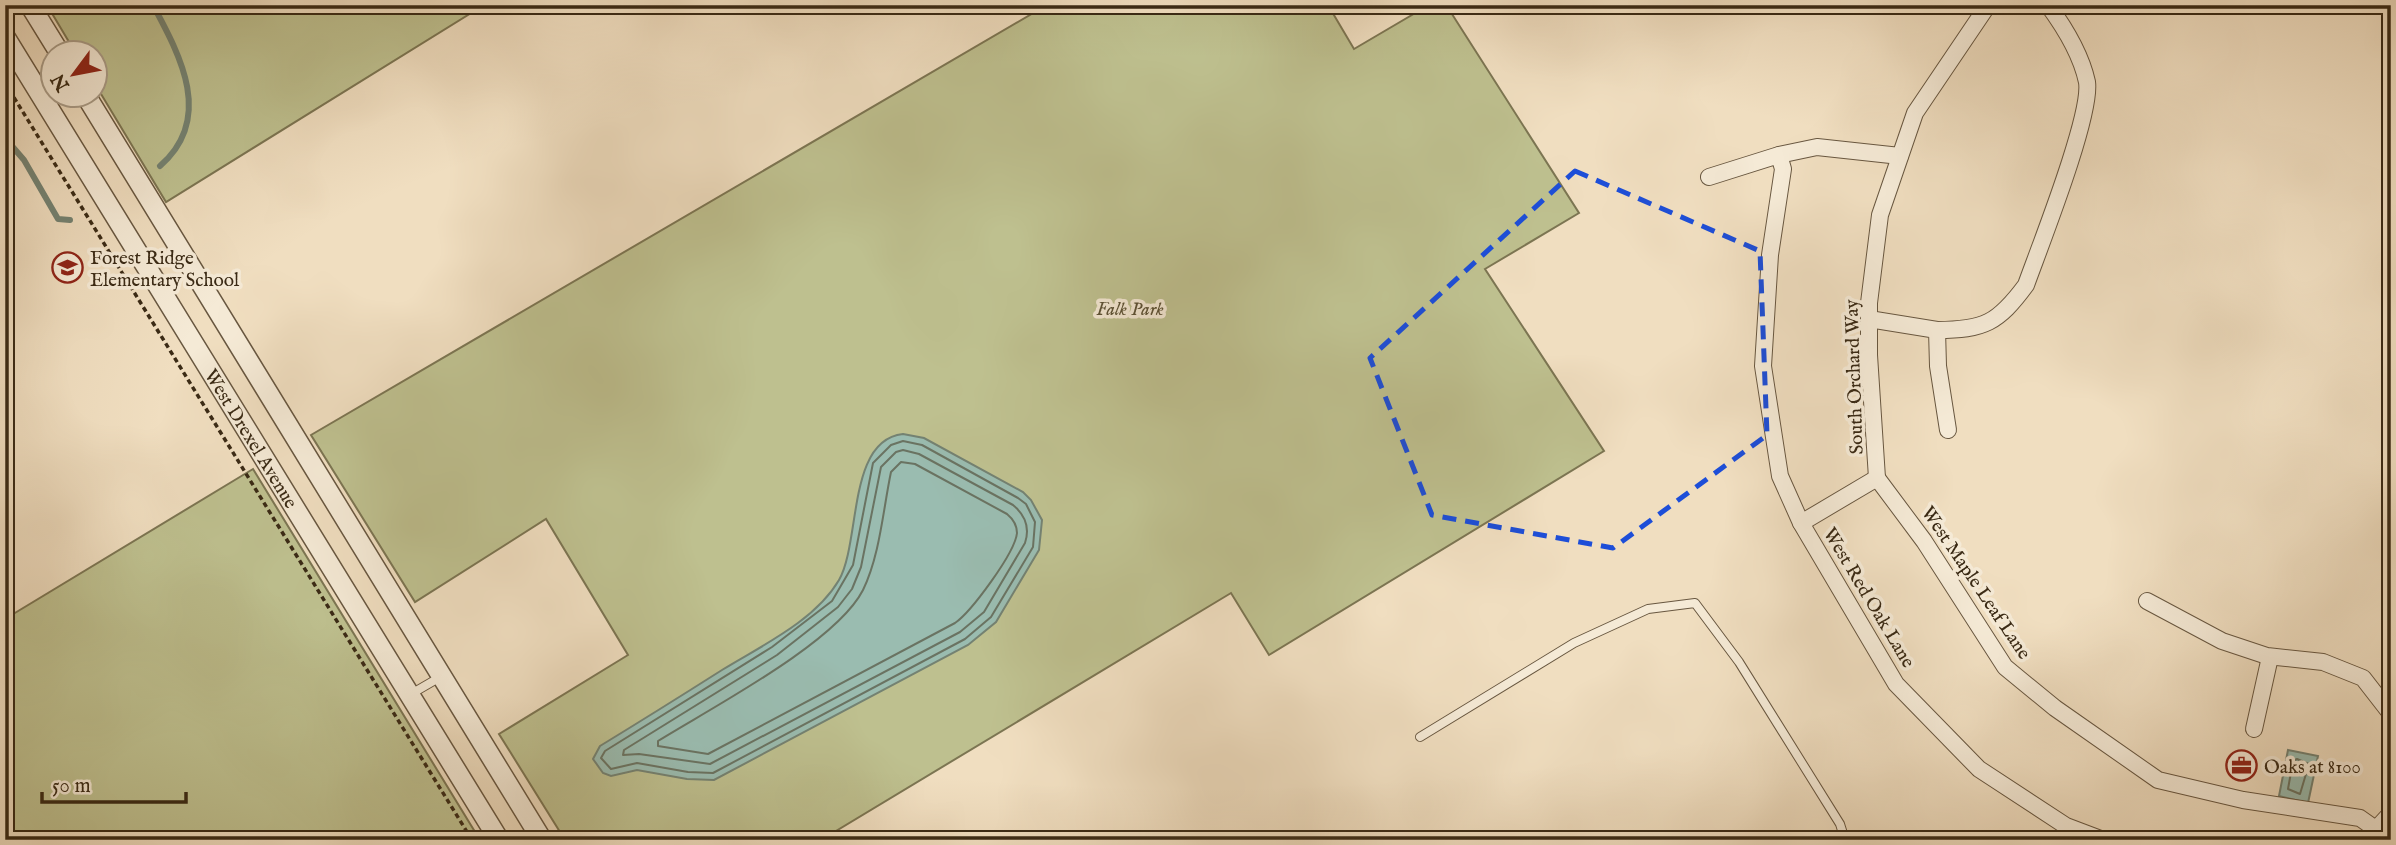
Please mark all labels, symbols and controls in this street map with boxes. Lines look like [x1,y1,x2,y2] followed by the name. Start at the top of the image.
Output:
[38,38,108,108] north arrow
[46,68,76,96] text: N
[90,247,240,293] place label: Forest Ridge Elementary School
[50,251,84,285] school or university icon: Forest Ridge Elementary School
[1096,298,1164,322] park label: Falk Park
[1840,298,1870,455] street label: South Orchard Way
[198,365,302,514] street label: West Drexel Avenue
[1915,502,2036,665] street label: West Maple Leaf Lane
[1817,524,1920,673] street label: West Red Oak Lane
[2224,749,2258,783] office icon: Oaks at 8100
[2264,756,2361,780] place label: Oaks at 8100
[42,761,186,805] scale bar
[52,773,91,800] text: 50 m

